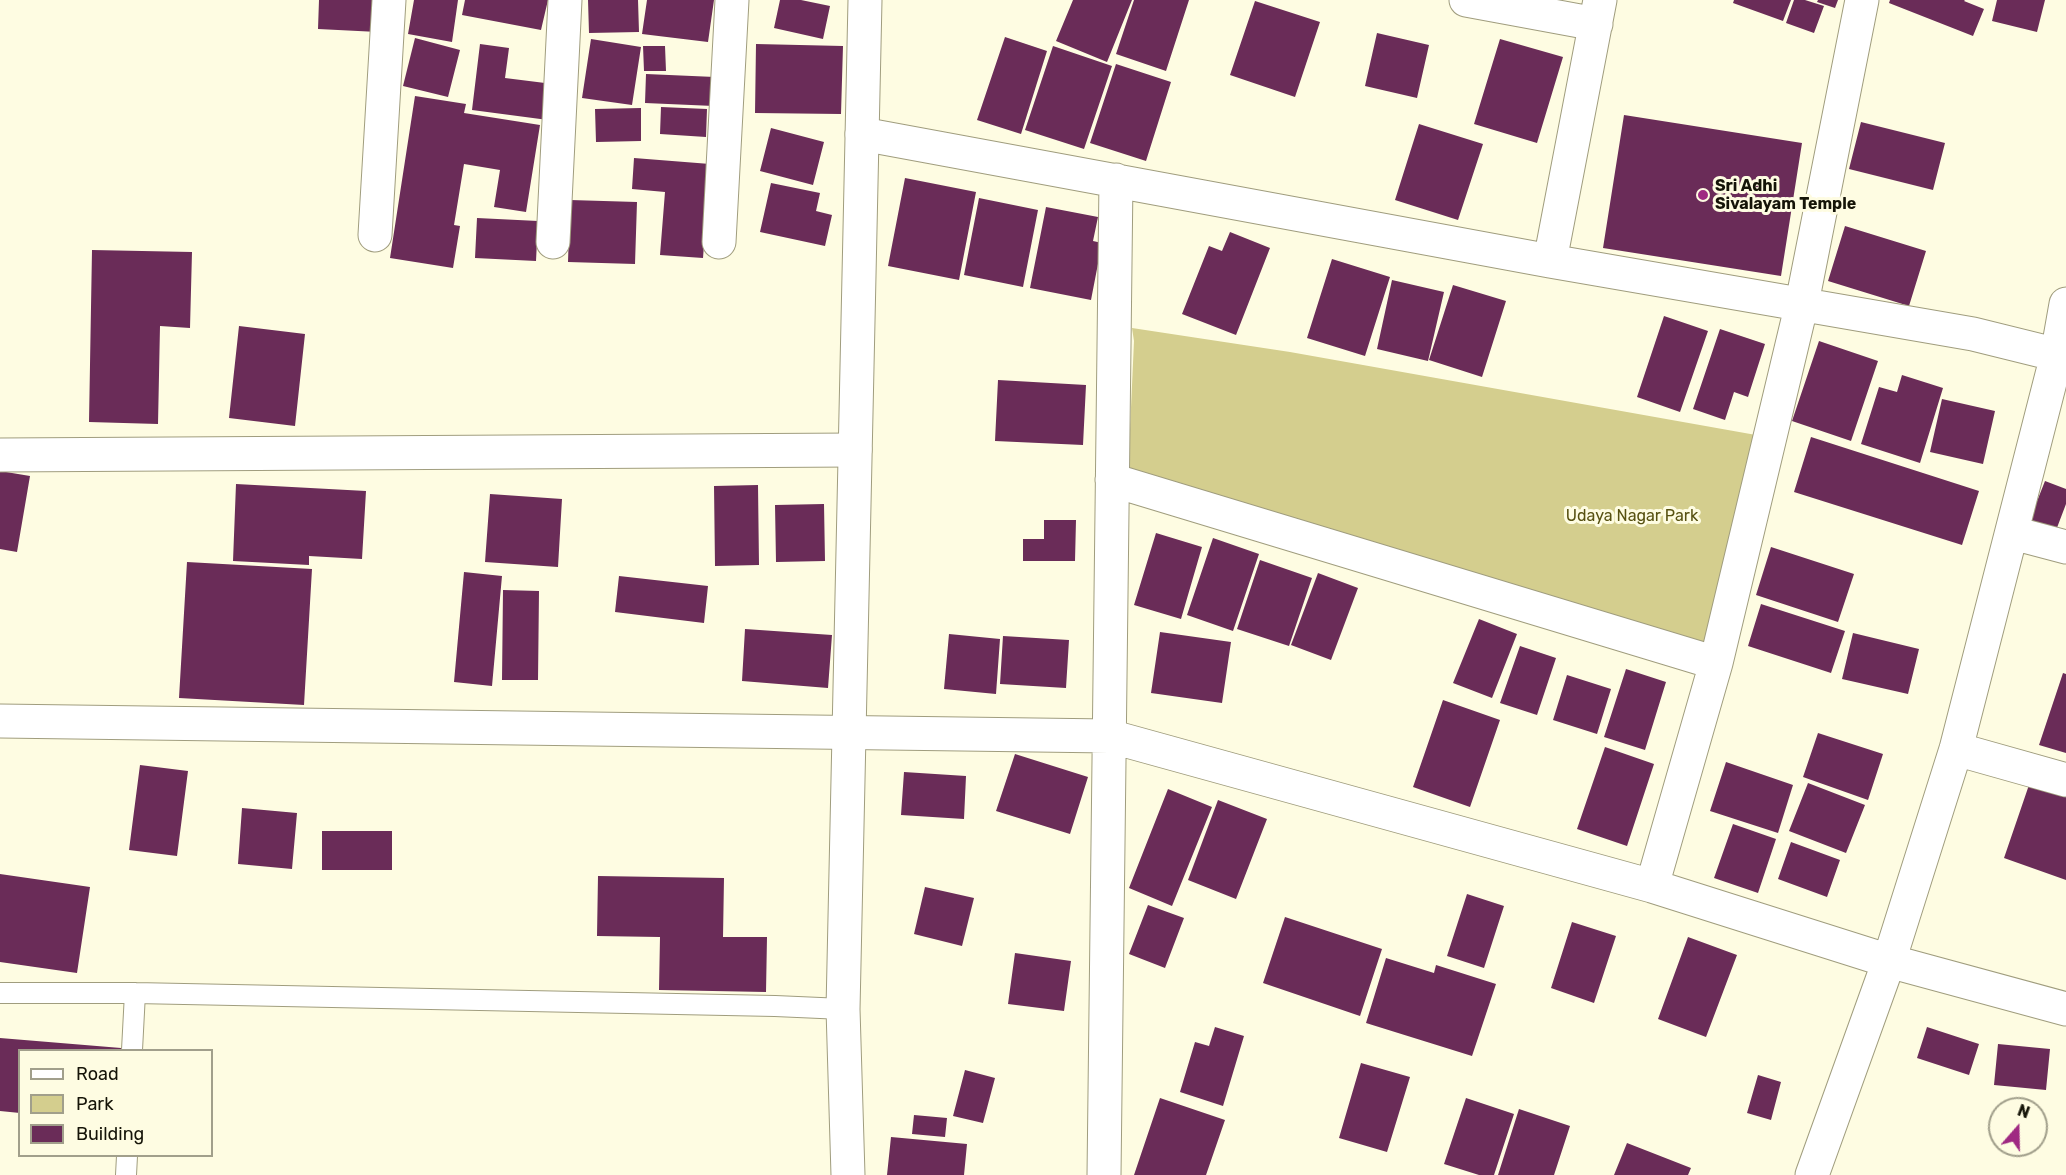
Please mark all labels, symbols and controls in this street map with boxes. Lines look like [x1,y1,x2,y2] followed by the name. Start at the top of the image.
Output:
[1715,176,1856,214] place label: Sri Adhi Sivalayam Temple
[1696,188,1710,202] marker: Sri Adhi Sivalayam Temple
[1566,506,1698,526] park label: Udaya Nagar Park
[18,1049,213,1157] legend
[76,1063,119,1085] text: Road
[76,1093,113,1115] text: Park
[1988,1097,2048,1157] north arrow
[2015,1101,2032,1122] text: N
[76,1123,144,1145] text: Building

